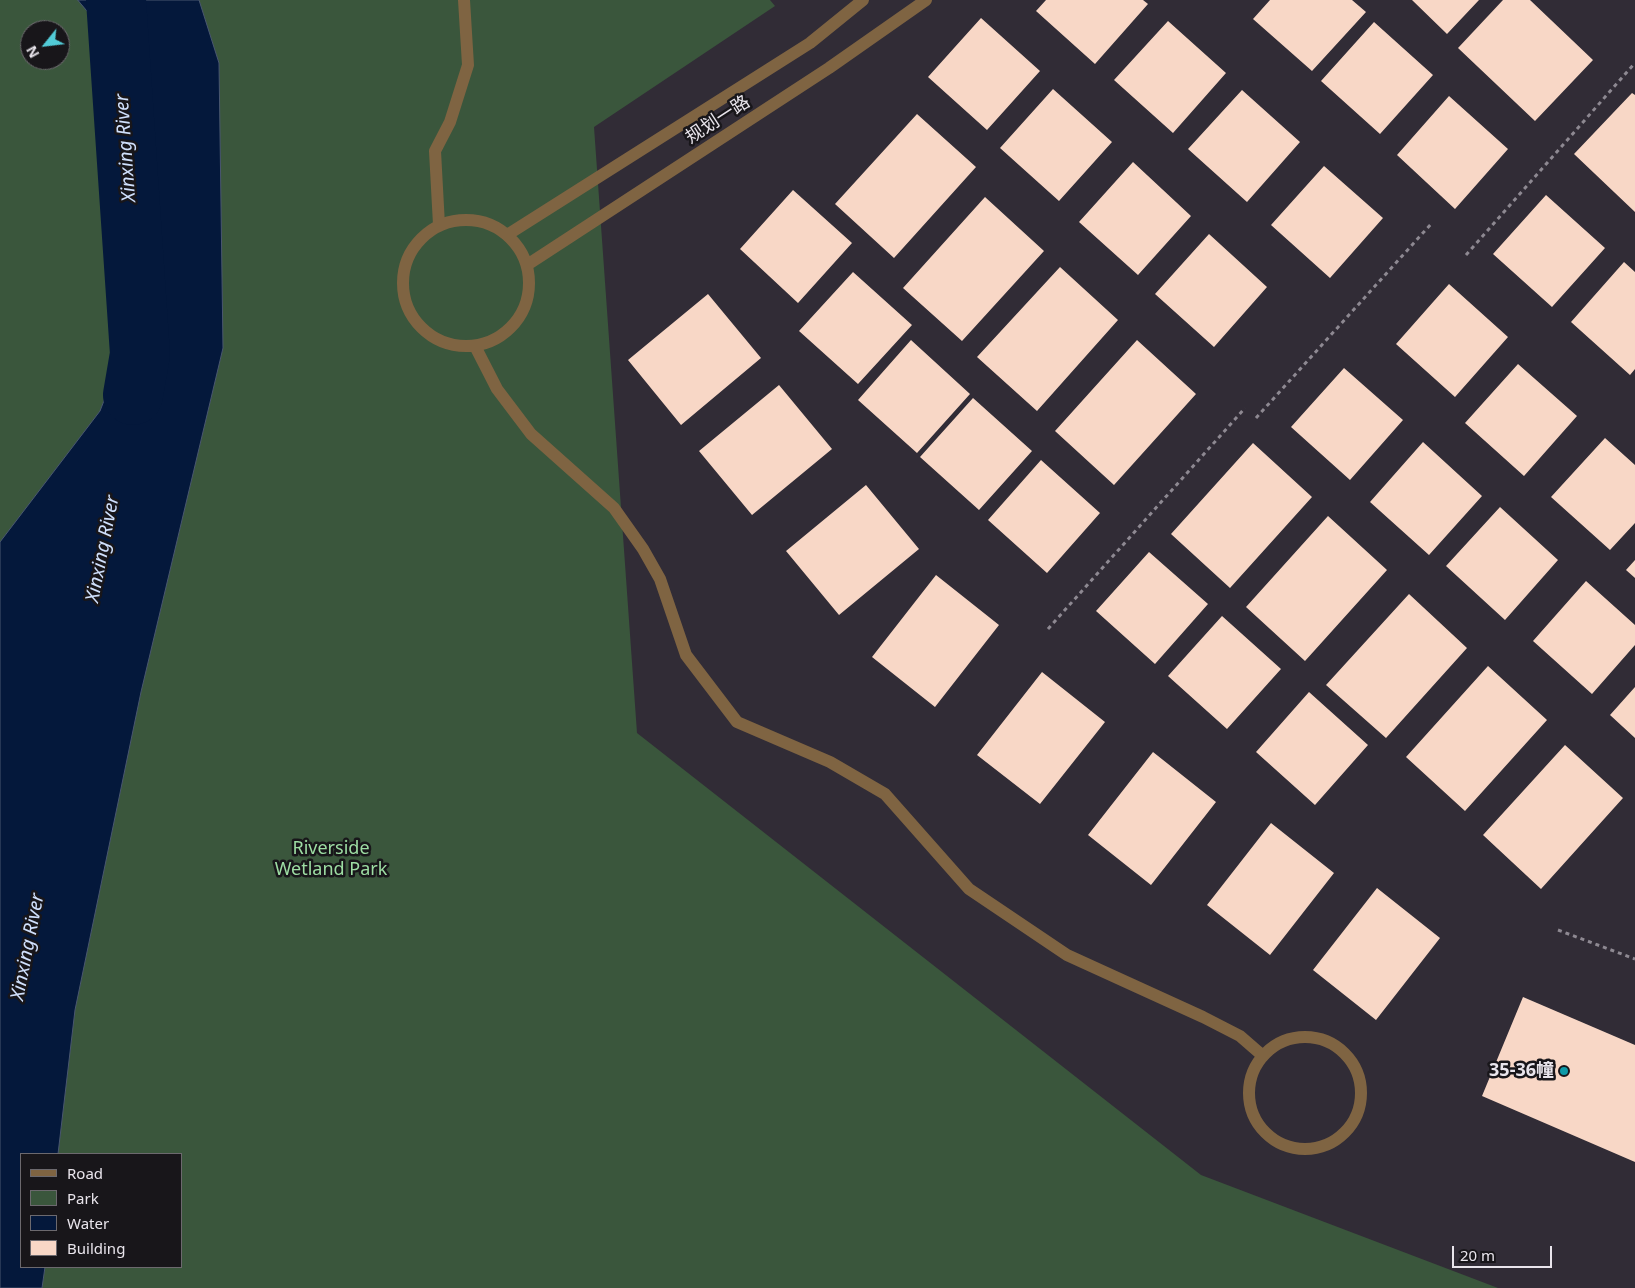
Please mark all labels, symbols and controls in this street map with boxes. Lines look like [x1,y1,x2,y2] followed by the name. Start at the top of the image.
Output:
[20,20,70,70] north arrow
[21,42,43,62] text: N
[682,91,754,149] street label: 规划一路
[111,93,141,203] water label: Xinxing River
[81,494,125,604] water label: Xinxing River
[275,838,387,881] park label: Riverside Wetland Park
[6,892,50,1002] water label: Xinxing River
[1489,1060,1554,1082] place label: 35-36幢
[1558,1065,1570,1077] marker: 35-36幢
[20,1153,182,1268] legend
[67,1163,103,1183] text: Road
[67,1188,99,1208] text: Park
[67,1213,109,1233] text: Water
[1455,1236,1555,1268] scale bar
[67,1238,125,1258] text: Building
[1460,1245,1495,1265] text: 20 m

